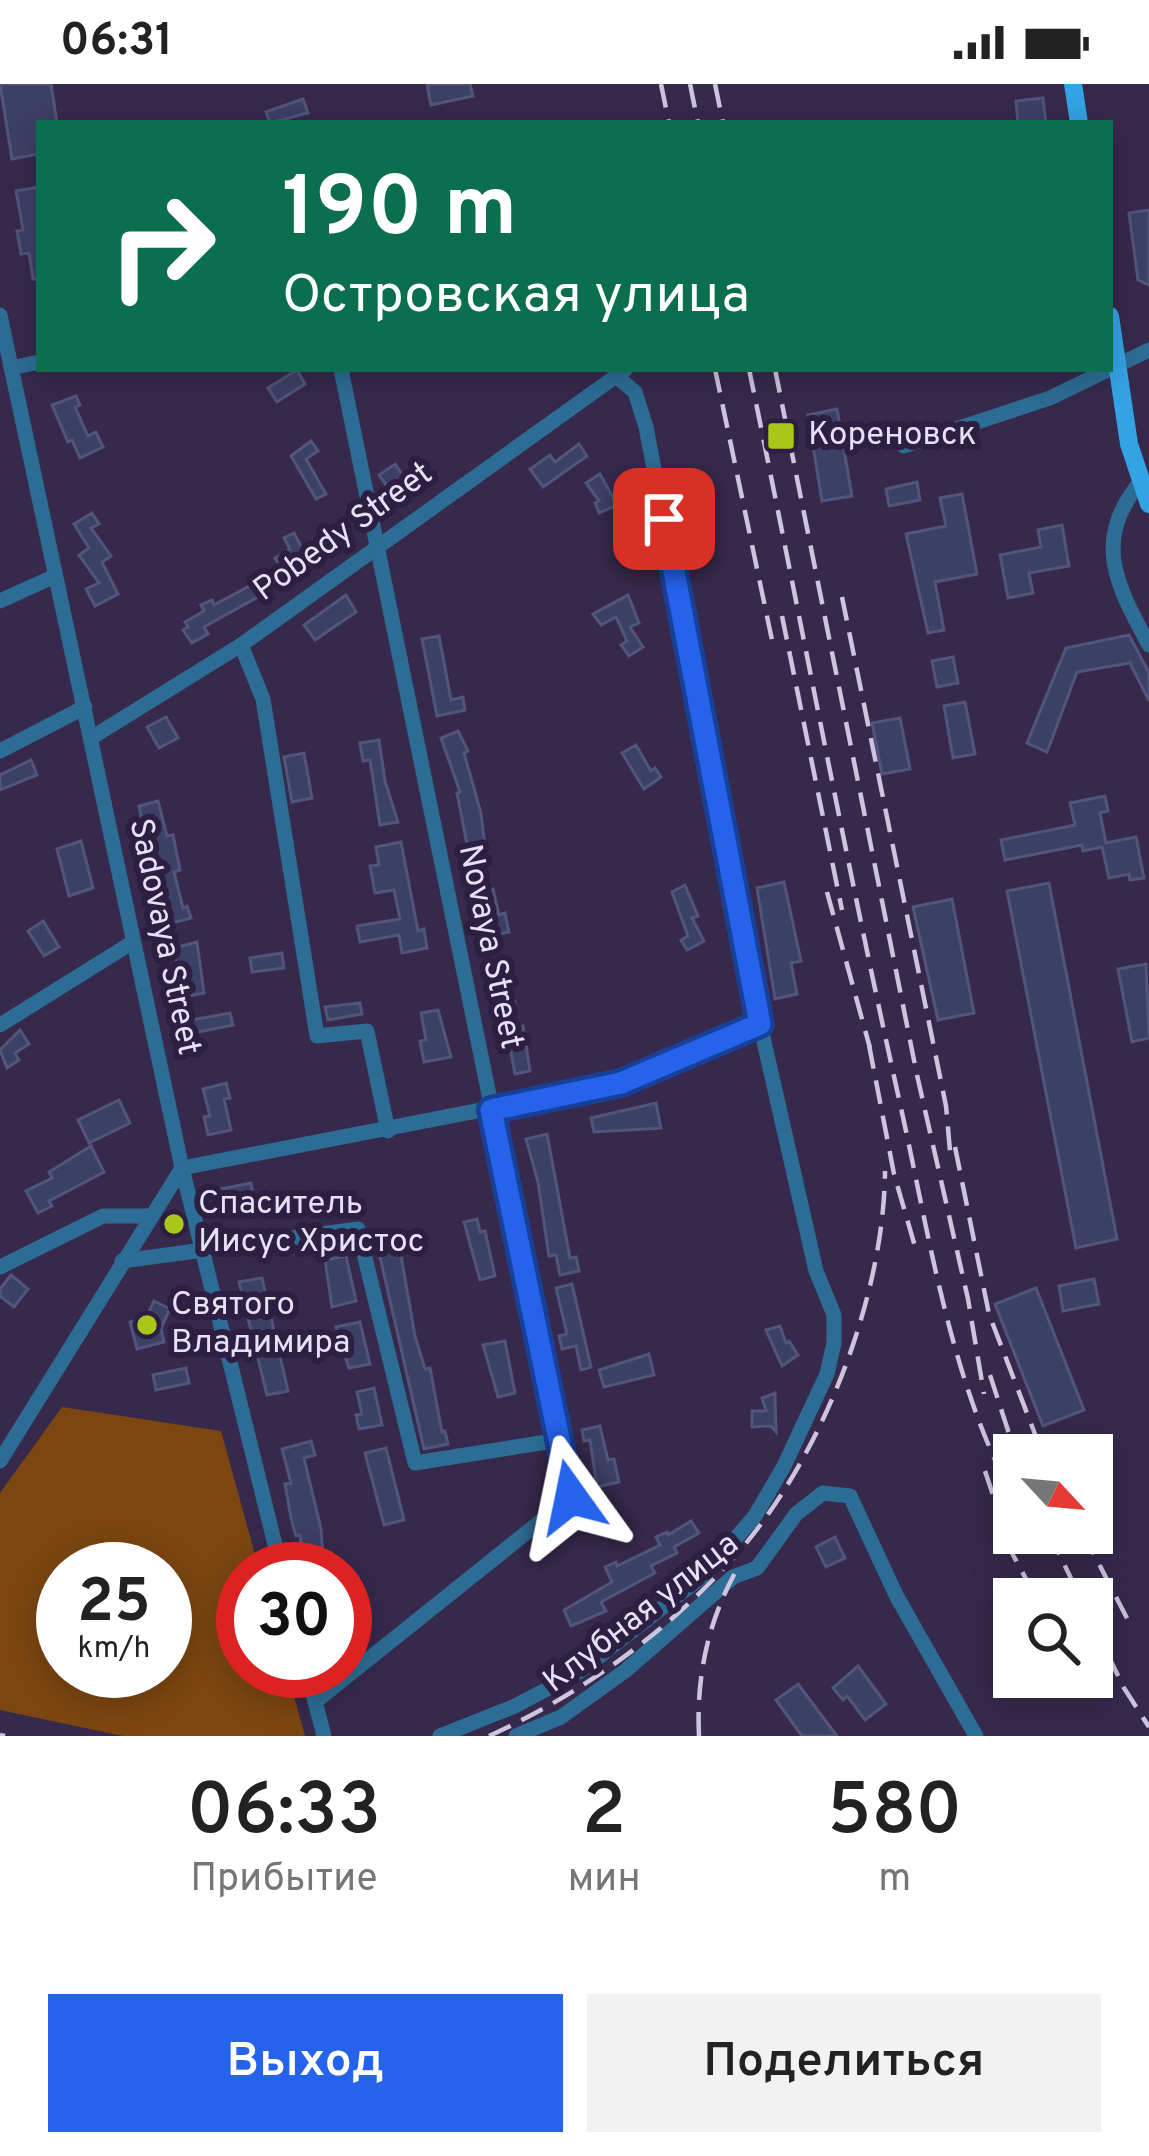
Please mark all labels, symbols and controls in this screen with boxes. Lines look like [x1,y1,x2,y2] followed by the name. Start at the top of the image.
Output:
[60,14,173,71] text: 06:31
[282,159,517,265] text: 190 m
[84,168,240,324] icon: right
[282,263,750,332] text: Островская улица
[808,415,977,457] place label: Кореновск
[765,420,797,452] marker: Кореновск
[246,454,442,612] street label: Pobedy Street
[613,468,715,570] pin
[631,486,697,552] icon: arrive
[117,815,209,1059] street label: Sadovaya Street
[447,841,531,1053] street label: Novaya Street
[198,1184,424,1264] place label: Спаситель Иисус Христос
[161,1211,187,1237] marker: Спаситель Иисус Христос
[171,1285,350,1365] place label: Святого Владимира
[134,1312,160,1338] marker: Святого Владимира
[508,1434,634,1560] position arrow
[993,1434,1113,1554] north arrow
[993,1434,1113,1698] map controls
[536,1525,748,1703] street label: Клубная улица
[216,1542,372,1698] speed limit sign: 30
[77,1567,151,1643] text: 25
[993,1578,1113,1698] button: search
[78,1631,150,1668] text: km/h
[187,1768,381,1860] text: 06:33
[582,1768,626,1860] text: 2
[827,1768,962,1860] text: 580
[190,1856,377,1905] text: Прибытие
[568,1856,641,1905] text: мин
[878,1856,911,1905] text: m
[48,1994,563,2132] button: Выход
[587,1994,1101,2132] button: Поделиться

